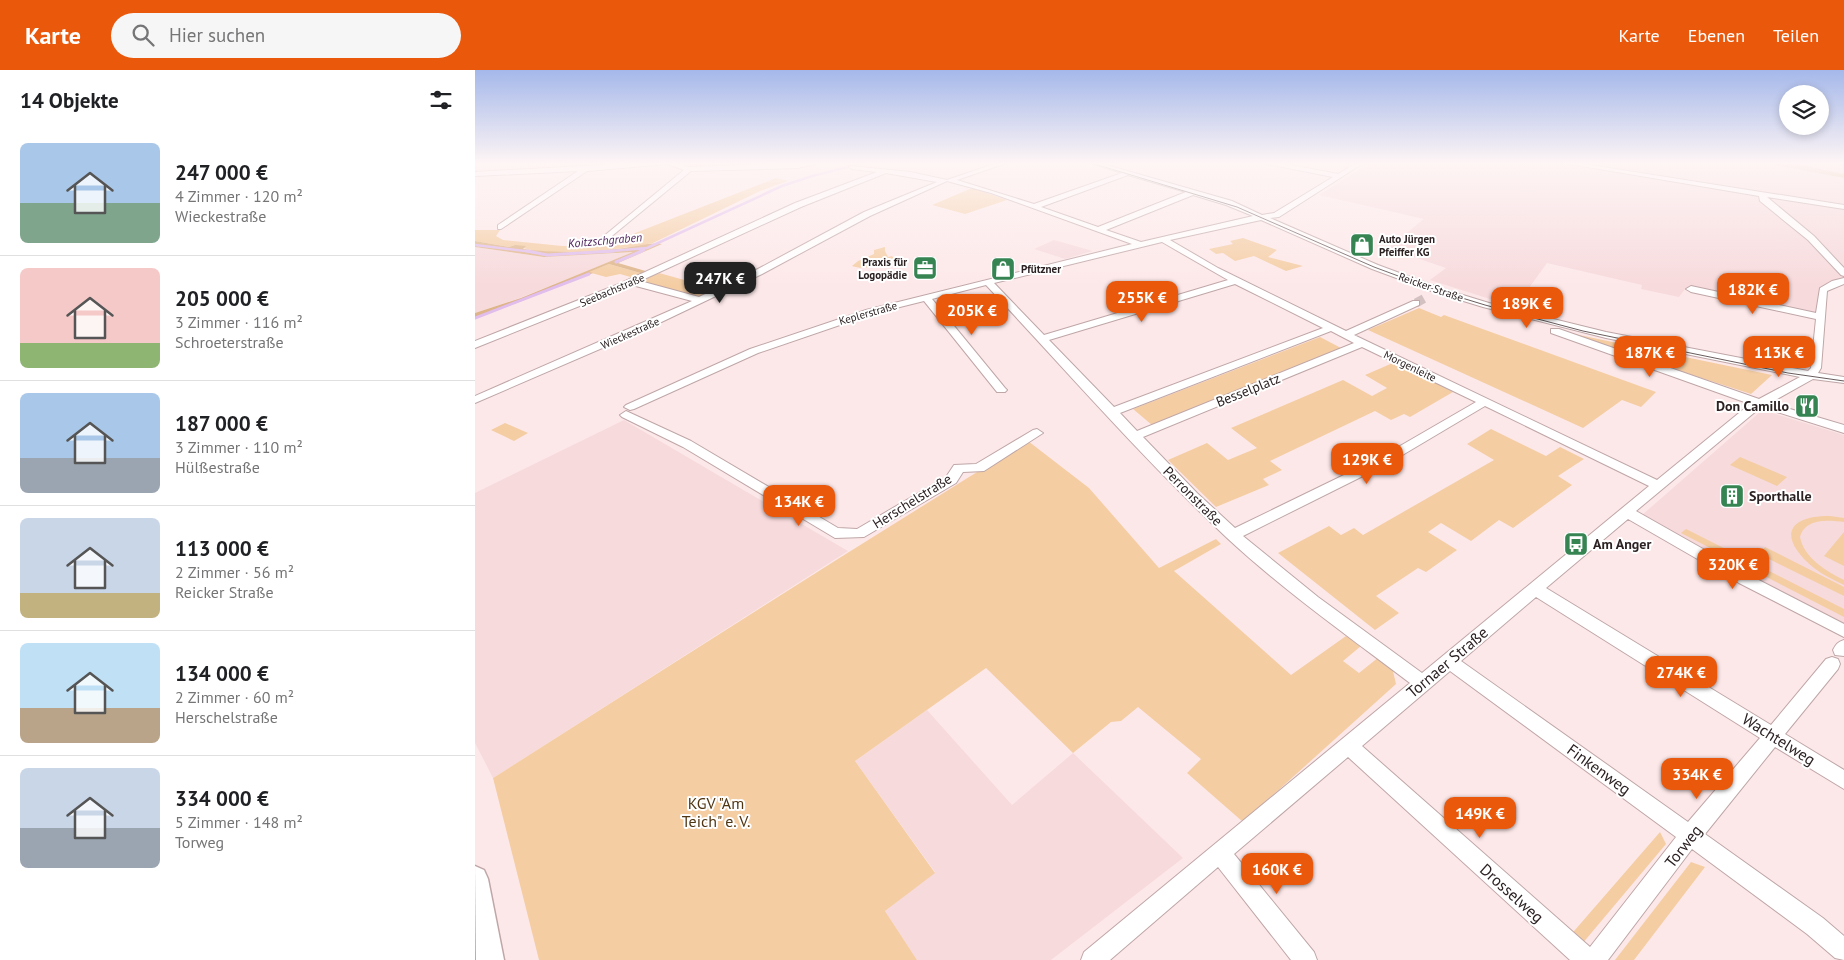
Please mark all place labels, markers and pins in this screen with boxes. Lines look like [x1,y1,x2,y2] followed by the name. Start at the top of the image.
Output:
[1349,232,1375,258] shop icon: Auto Jürgen Pfeiffer KG
[1379,232,1435,259] place label: Auto Jürgen Pfeiffer KG
[858,255,907,282] place label: Praxis für Logopädie
[912,255,938,281] office icon: Praxis für Logopädie
[990,256,1016,282] shop icon: Pfützner
[679,262,761,304] pin: 247K €
[1021,262,1061,276] place label: Pfützner
[1712,272,1794,315] pin: 182K €
[1101,280,1183,323] pin: 255K €
[1486,286,1568,329] pin: 189K €
[931,294,1013,336] pin: 205K €
[1609,336,1691,378] pin: 187K €
[1738,336,1820,378] pin: 113K €
[1794,393,1820,419] restaurant icon: Don Camillo
[1716,397,1789,415] place label: Don Camillo
[1326,442,1408,485] pin: 129K €
[1719,483,1745,509] building icon: Sporthalle
[758,484,840,527] pin: 134K €
[1749,487,1812,505] place label: Sporthalle
[1563,531,1589,557] bus stop icon: Am Anger
[1593,535,1651,553] place label: Am Anger
[1692,548,1774,590] pin: 320K €
[1640,656,1722,698] pin: 274K €
[1656,758,1738,800] pin: 334K €
[1439,796,1521,839] pin: 149K €
[1236,852,1318,895] pin: 160K €

